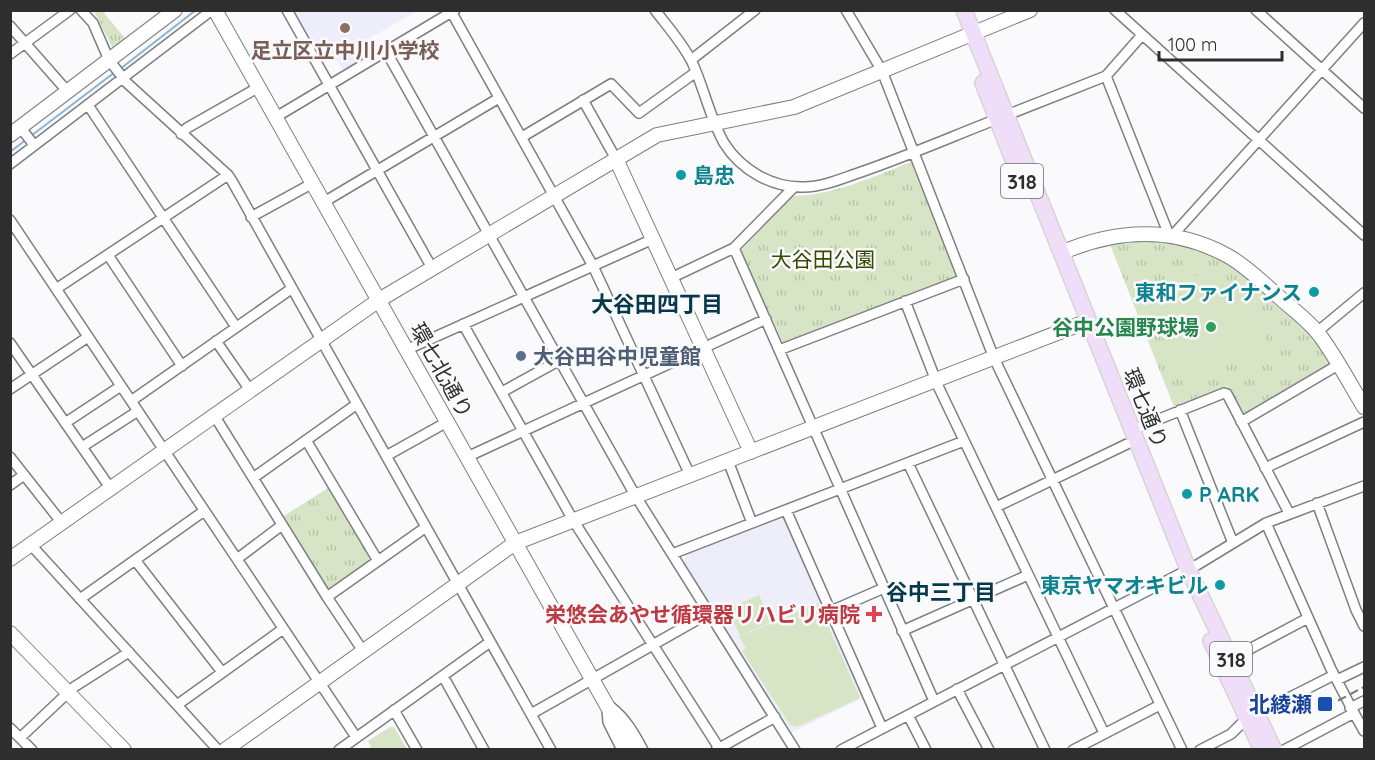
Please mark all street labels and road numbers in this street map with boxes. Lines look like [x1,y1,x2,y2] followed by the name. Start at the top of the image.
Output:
[1001,164,1043,198] road number: 318
[405,318,479,422] street label: 環七北通り
[1118,364,1174,452] street label: 環七通り
[1210,642,1252,676] road number: 318

